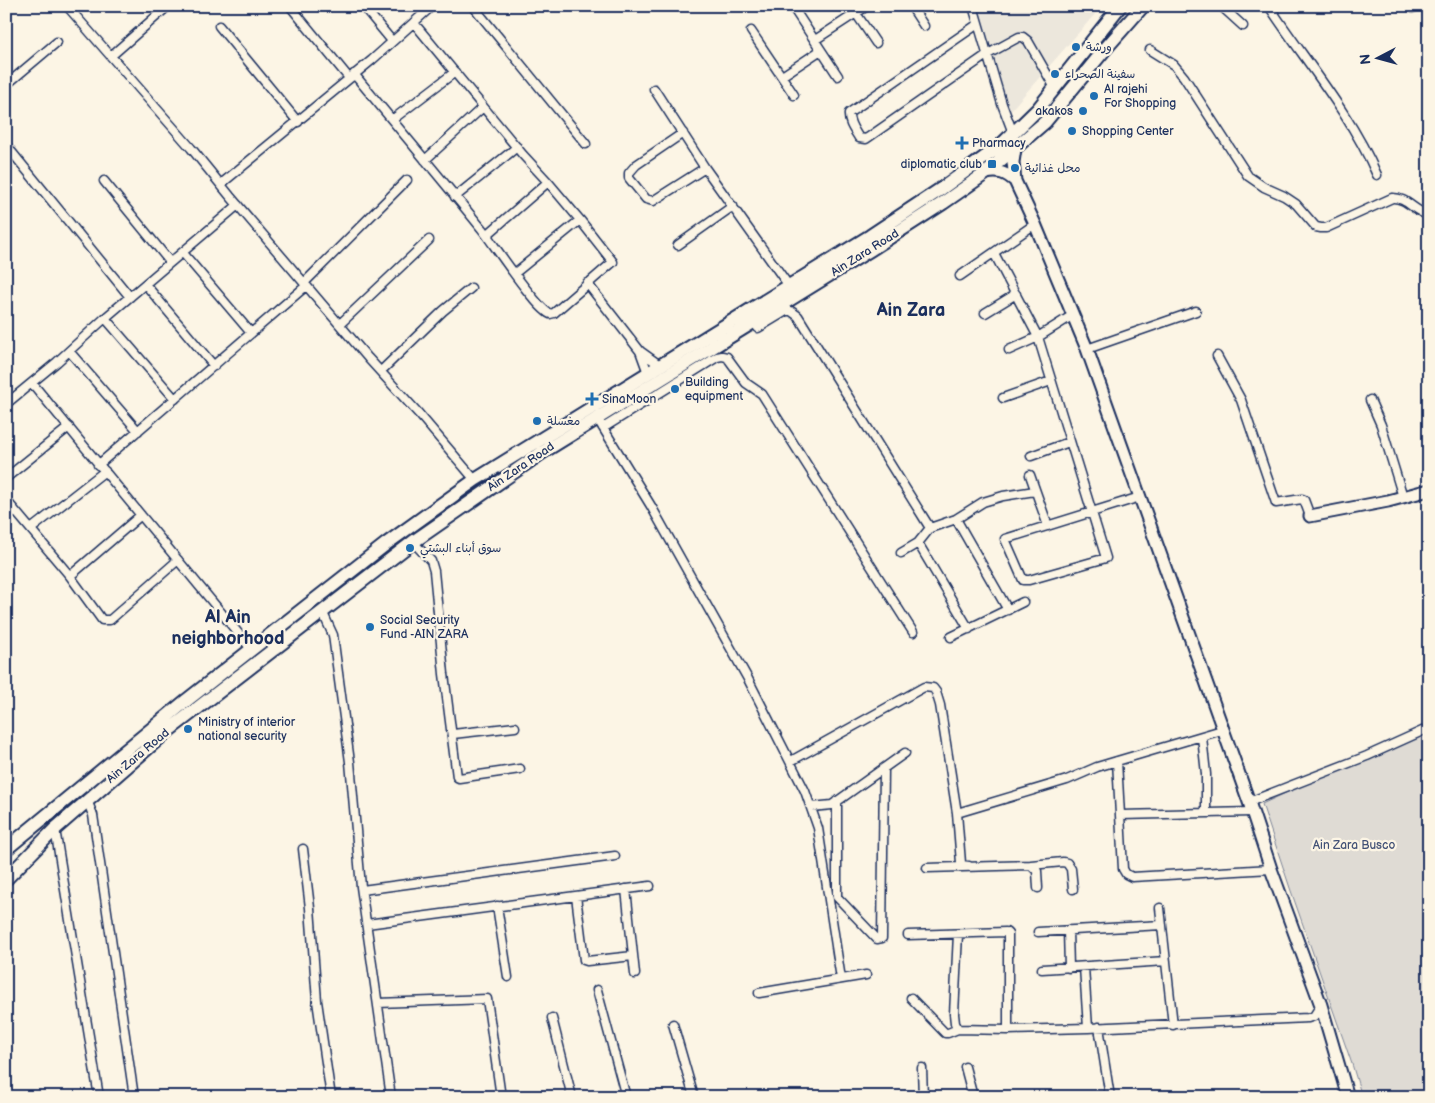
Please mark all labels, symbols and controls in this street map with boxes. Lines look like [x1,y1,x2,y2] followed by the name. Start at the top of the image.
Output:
[1352,32,1402,82] north arrow
[1086,40,1112,55] place label: ورشة
[1070,41,1082,53] marker: ورشة
[1357,53,1375,65] text: N
[1065,67,1135,82] place label: سفينة الصحراء
[1049,68,1061,80] marker: سفينة الصحراء
[1104,82,1176,111] place label: Al rajehi For Shopping
[1088,90,1100,102] marker: Al rajehi For Shopping
[1035,104,1073,119] place label: akakos
[1077,105,1089,117] marker: akakos
[1082,124,1174,139] place label: Shopping Center
[1066,125,1078,137] marker: Shopping Center
[972,136,1026,151] place label: Pharmacy
[956,137,968,149] marker: Pharmacy
[901,157,982,172] place label: diplomatic club
[986,158,998,170] marker: diplomatic club
[1025,161,1081,176] place label: محل غذائية
[1009,162,1021,174] marker: محل غذائية
[828,226,902,280] street label: Ain Zara Road
[876,300,945,321] district label: Ain Zara
[685,375,743,404] place label: Building equipment
[669,383,681,395] marker: Building equipment
[602,392,657,407] place label: SinaMoon
[586,393,598,405] marker: SinaMoon
[547,414,580,429] place label: مغسلة
[531,415,543,427] marker: مغسلة
[485,439,557,495] street label: Ain Zara Road
[420,541,501,559] place label: سوق أبناء البشتي
[404,542,416,554] marker: سوق أبناء البشتي
[171,607,285,649] district label: Al Ain neighborhood
[380,613,469,642] place label: Social Security Fund -AIN ZARA
[364,621,376,633] marker: Social Security Fund -AIN ZARA
[198,715,296,744] place label: Ministry of interior national security
[182,723,194,735] marker: Ministry of interior national security
[104,725,173,787] street label: Ain Zara Road
[1313,838,1395,853] park label: Ain Zara Busco

